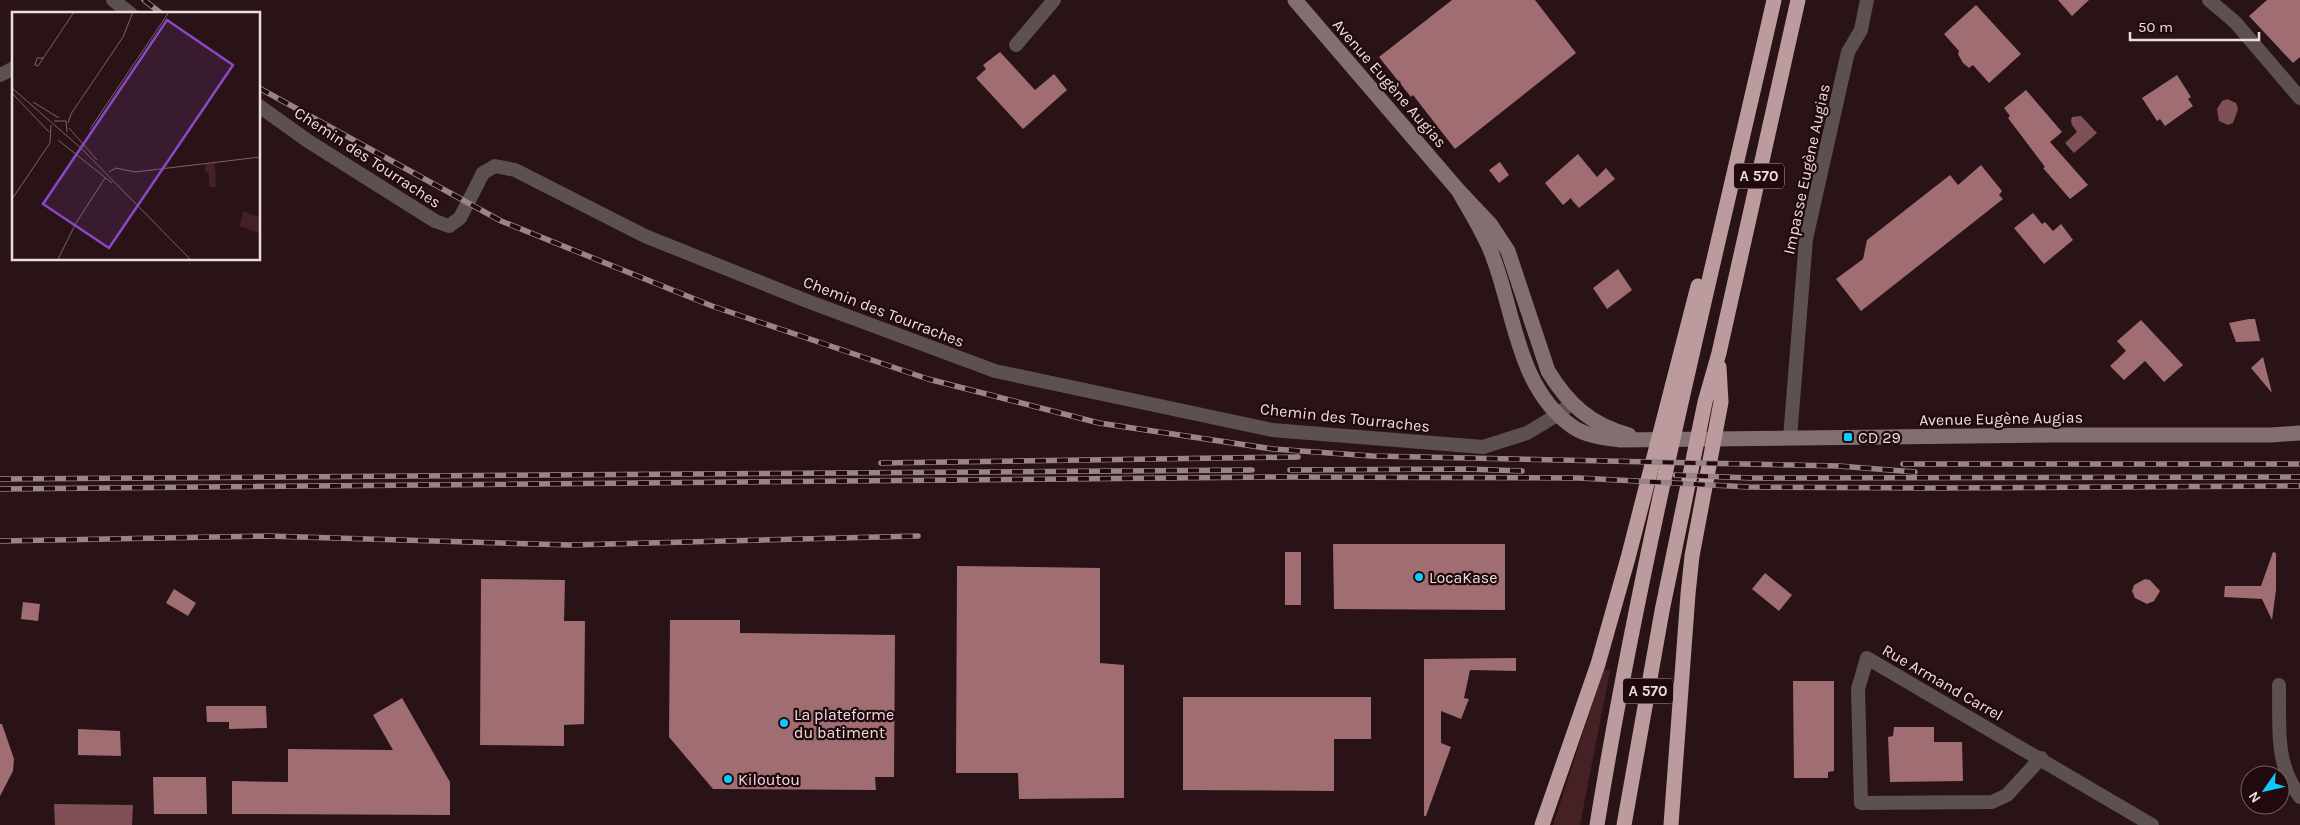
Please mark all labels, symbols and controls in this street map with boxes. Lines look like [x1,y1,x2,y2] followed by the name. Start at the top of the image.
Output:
[2130,10,2259,42] scale bar
[12,12,260,260] inset map
[1329,15,1451,151] street label: Avenue Eugène Augias
[2138,18,2173,36] text: 50 m
[1779,82,1834,256] street label: Impasse Eugène Augias
[291,103,445,212] street label: Chemin des Tourraches
[1734,164,1784,188] road number: A 570
[801,272,967,351] street label: Chemin des Tourraches
[1259,399,1431,436] street label: Chemin des Tourraches
[1919,408,2083,429] street label: Avenue Eugène Augias
[1858,428,1901,447] place label: CD 29
[1842,431,1854,443] marker: CD 29
[1429,568,1497,587] place label: LocaKase
[1413,571,1425,583] marker: LocaKase
[1879,640,2006,725] street label: Rue Armand Carrel
[1623,678,1673,704] road number: A 570
[794,705,894,742] place label: La plateforme du batiment
[778,717,790,729] marker: La plateforme du batiment
[2240,765,2290,815] north arrow
[738,770,800,789] place label: Kiloutou
[722,773,734,785] marker: Kiloutou
[2245,788,2264,806] text: N

